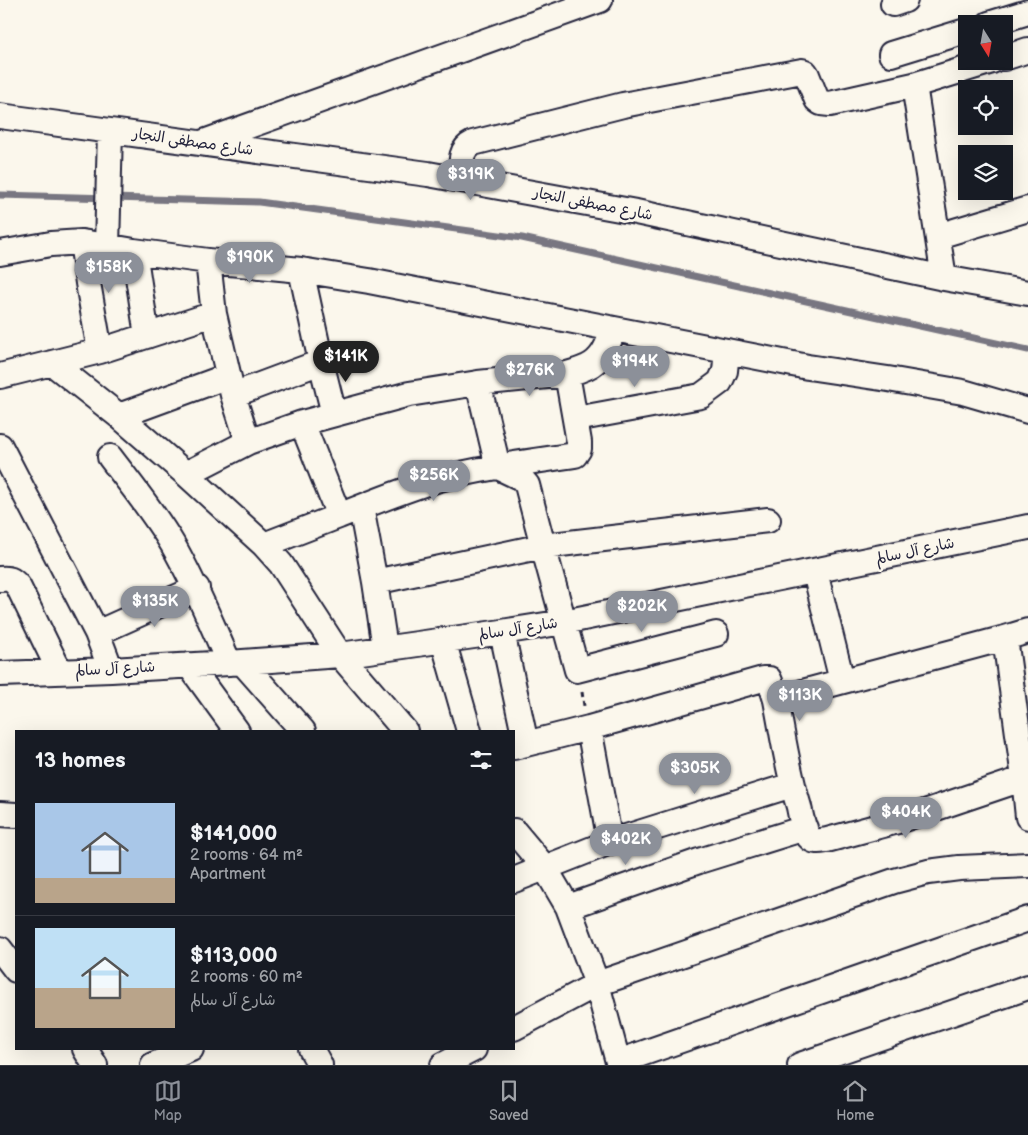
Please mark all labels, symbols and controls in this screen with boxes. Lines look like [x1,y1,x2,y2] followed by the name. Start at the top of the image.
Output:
[958,15,1012,70] north arrow
[958,15,1013,200] map controls
[958,80,1013,135] button: locate
[131,124,254,160] street label: شارع مصطفى النجار
[958,145,1013,200] button: layers
[436,158,506,201] pin: $319K
[448,165,494,184] text: $319K
[531,183,654,225] street label: شارع مصطفى النجار
[215,242,285,284] pin: $190K
[226,248,274,267] text: $190K
[74,252,144,294] pin: $158K
[85,258,133,277] text: $158K
[311,340,381,383] pin: $141K
[600,346,670,388] pin: $194K
[324,347,368,366] text: $141K
[612,352,658,371] text: $194K
[495,354,565,397] pin: $276K
[506,361,555,380] text: $276K
[399,460,469,502] pin: $256K
[409,466,459,485] text: $256K
[874,533,956,570] street label: شارع آل سالم
[120,586,190,628] pin: $135K
[607,590,677,633] pin: $202K
[132,592,178,611] text: $135K
[617,597,667,616] text: $202K
[477,613,559,646] street label: شارع آل سالم
[74,657,156,682] street label: شارع آل سالم
[765,680,835,722] pin: $113K
[778,686,822,705] text: $113K
[467,746,495,774] icon: filters
[35,748,126,773] text: 13 homes
[660,752,730,795] pin: $305K
[670,759,720,778] text: $305K
[871,796,941,839] pin: $404K
[881,803,931,822] text: $404K
[190,821,277,846] text: $141,000
[75,823,135,883] icon: home
[591,824,661,866] pin: $402K
[601,830,651,849] text: $402K
[190,846,303,865] text: 2 rooms · 64 m²
[190,865,266,884] text: Apartment
[190,943,278,968] text: $113,000
[75,948,135,1008] icon: home
[190,968,303,987] text: 2 rooms · 60 m²
[190,991,276,1010] text: شارع آل سالم
[154,1077,182,1124] tab: Map
[489,1077,529,1124] tab: Saved
[836,1077,874,1124] tab: Home

